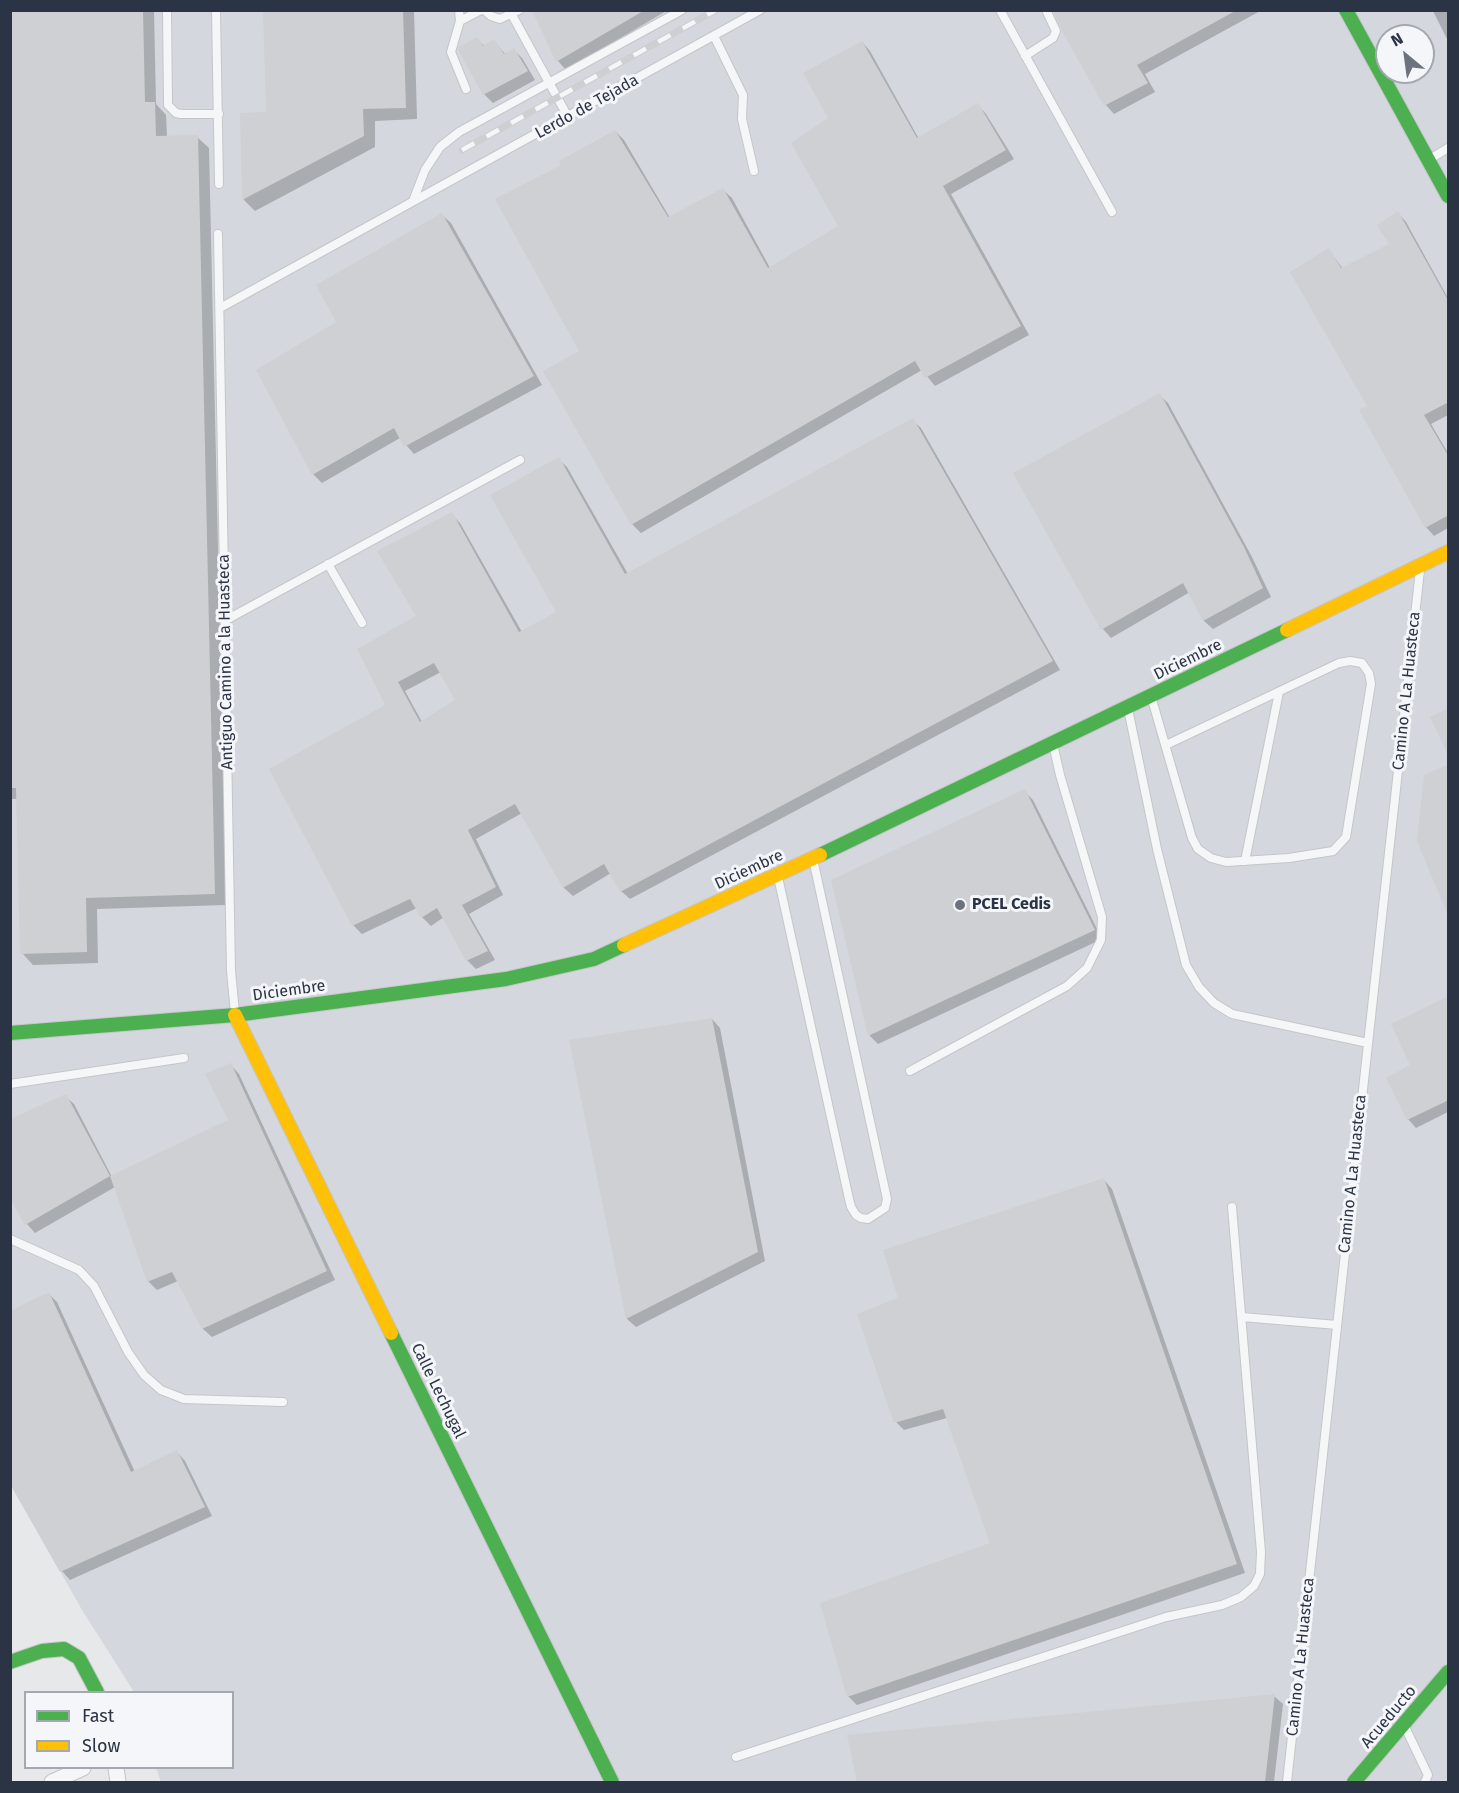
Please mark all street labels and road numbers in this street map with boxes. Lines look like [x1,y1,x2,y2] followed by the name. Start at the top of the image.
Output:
[532,71,642,143] street label: Lerdo de Tejada
[215,554,237,770] street label: Antiguo Camino a la Huasteca
[1389,611,1425,771] street label: Camino A La Huasteca
[1151,635,1225,685] street label: Diciembre
[712,846,786,894] street label: Diciembre
[251,976,327,1006] street label: Diciembre
[1335,1094,1371,1254] street label: Camino A La Huasteca
[407,1340,469,1442] street label: Calle Lechugal
[1283,1577,1319,1737] street label: Camino A La Huasteca
[1357,1682,1421,1752] street label: Acueducto

